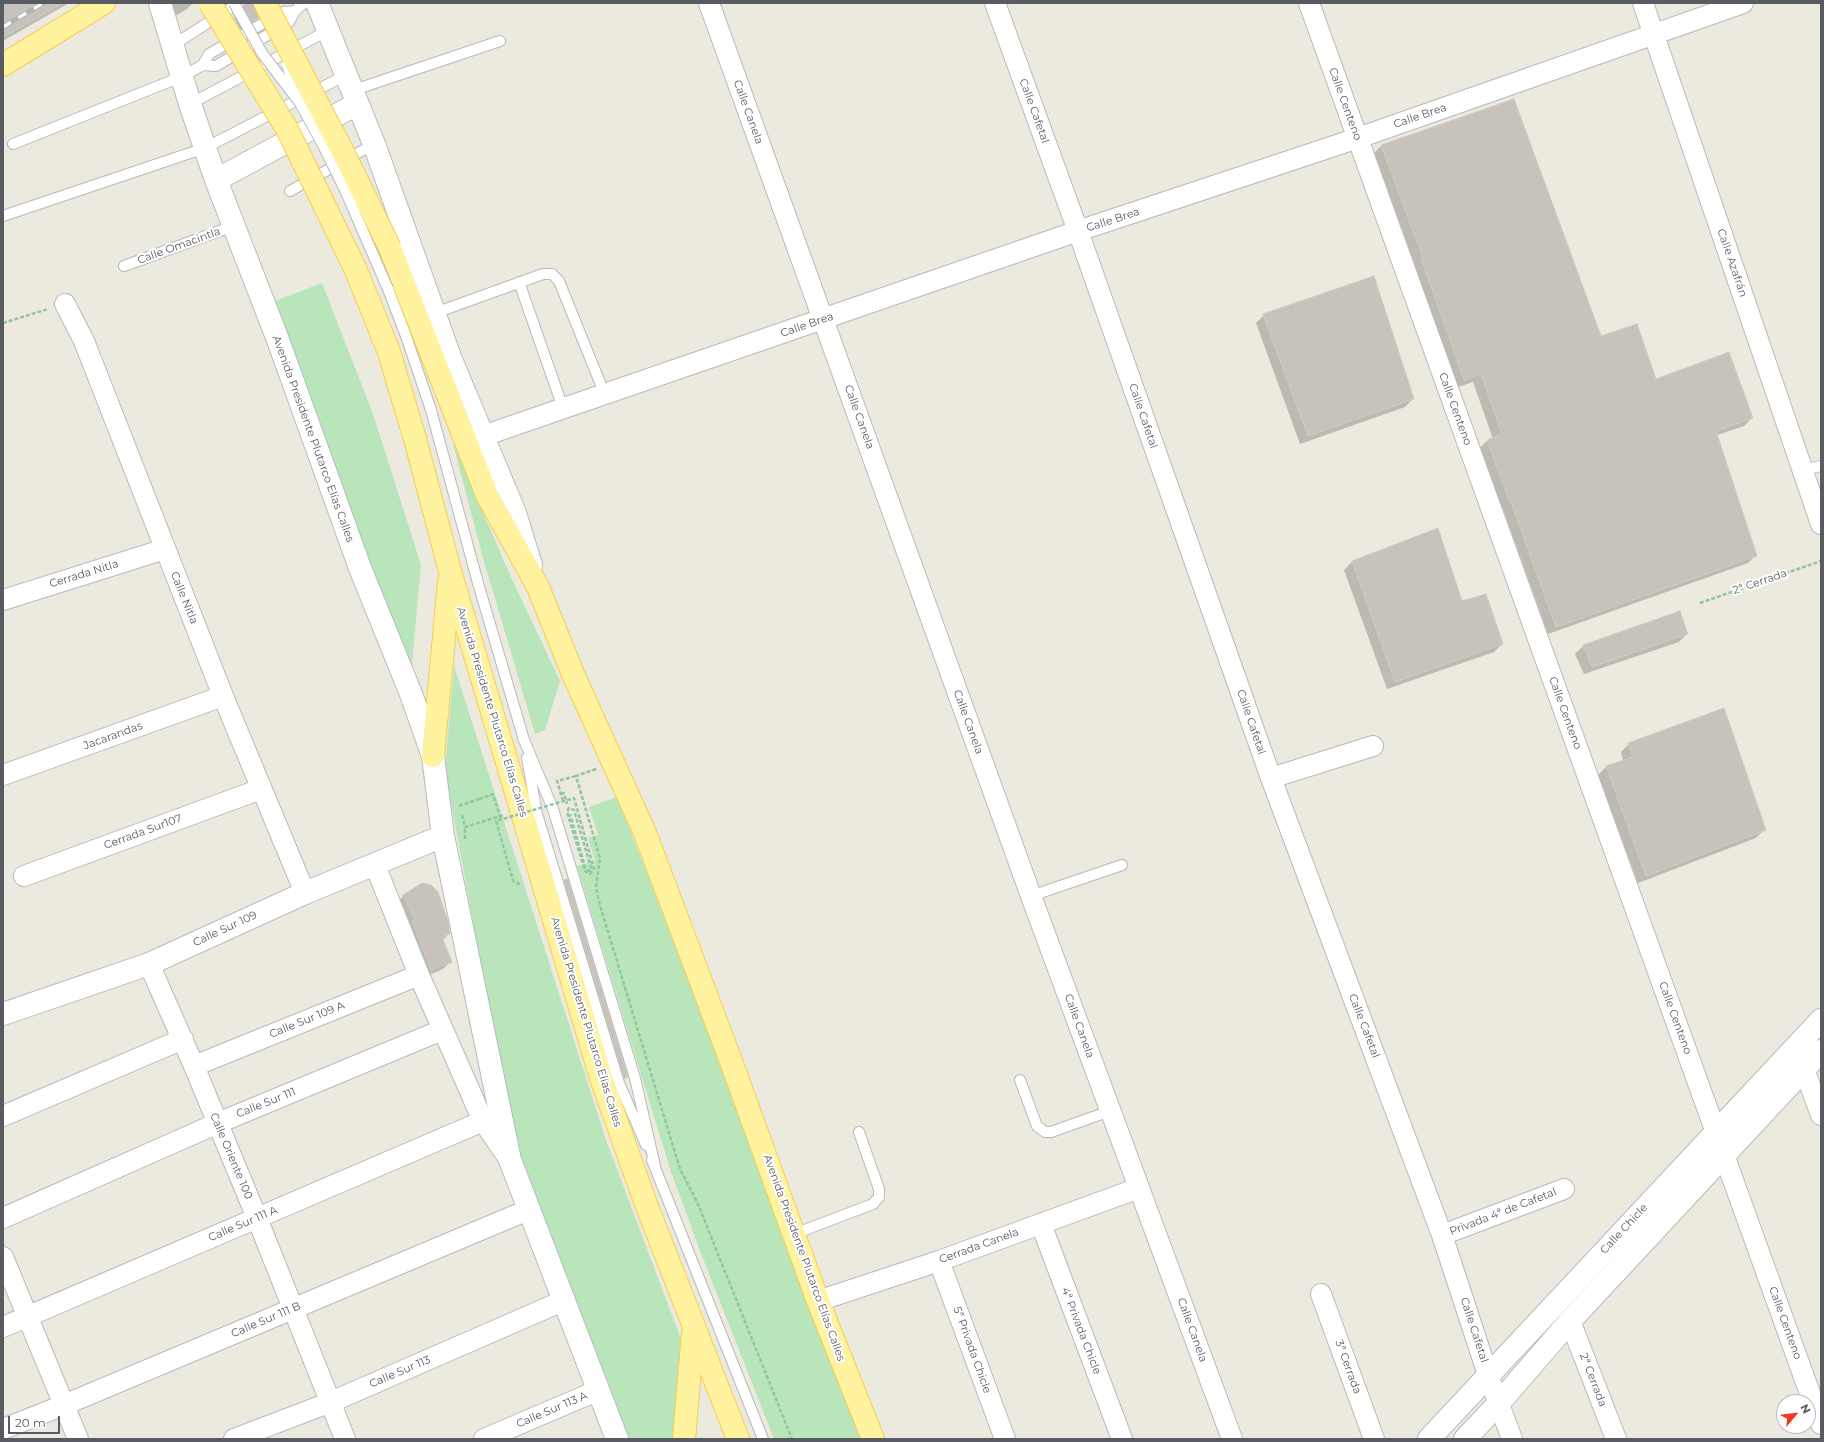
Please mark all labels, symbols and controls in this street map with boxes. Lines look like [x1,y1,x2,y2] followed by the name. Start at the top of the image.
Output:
[1326,66,1364,142] street label: Calle Centeno
[1016,77,1052,145] street label: Calle Cafetal
[730,78,766,146] street label: Calle Canela
[1392,101,1448,131] street label: Calle Brea
[1085,205,1141,235] street label: Calle Brea
[136,225,222,267] street label: Calle Omacintla
[1714,227,1750,299] street label: Calle Azafrán
[779,310,835,340] street label: Calle Brea
[269,334,357,544] street label: Avenida Presidente Plutarco Elías Calles
[1436,371,1474,447] street label: Calle Centeno
[1126,382,1160,450] street label: Calle Cafetal
[841,383,877,451] street label: Calle Canela
[48,557,120,591] street label: Cerrada Nitla
[1731,567,1789,597] street label: 2ª Cerrada
[168,570,200,626] street label: Calle Nitla
[454,605,530,819] street label: Avenida Presidente Plutarco Elías Calles
[1546,675,1584,751] street label: Calle Centeno
[950,688,986,756] street label: Calle Canela
[1234,688,1268,756] street label: Calle Cafetal
[82,719,144,753] street label: Jacarandas
[102,812,184,852] street label: Cerrada Sur107
[191,908,259,950] street label: Calle Sur 109
[548,915,624,1129] street label: Avenida Presidente Plutarco Elías Calles
[1656,980,1694,1056] street label: Calle Centeno
[1061,992,1097,1060] street label: Calle Canela
[1346,992,1382,1060] street label: Calle Cafetal
[268,999,346,1041] street label: Calle Sur 109 A
[234,1085,298,1121] street label: Calle Sur 111
[207,1111,255,1201] street label: Calle Oriente 100
[760,1153,848,1363] street label: Avenida Presidente Plutarco Elías Calles
[1448,1186,1558,1238] street label: Privada 4ª de Cafetal
[1598,1201,1650,1257] street label: Calle Chicle
[206,1204,280,1244] street label: Calle Sur 111 A
[937,1226,1021,1266] street label: Cerrada Canela
[1766,1285,1804,1361] street label: Calle Centeno
[1058,1286,1104,1376] street label: 4ª Privada Chicle
[1174,1296,1210,1364] street label: Calle Canela
[1457,1296,1491,1364] street label: Calle Cafetal
[229,1299,303,1341] street label: Calle Sur 111 B
[950,1305,994,1395] street label: 5ª Privada Chicle
[1332,1338,1364,1396] street label: 3ª Cerrada
[1577,1351,1609,1409] street label: 2ª Cerrada
[367,1353,433,1391] street label: Calle Sur 113
[514,1389,590,1431] street label: Calle Sur 113 A
[1776,1394,1816,1434] north arrow
[1797,1402,1814,1416] text: N
[10,1408,62,1434] scale bar
[15,1415,46,1430] text: 20 m

